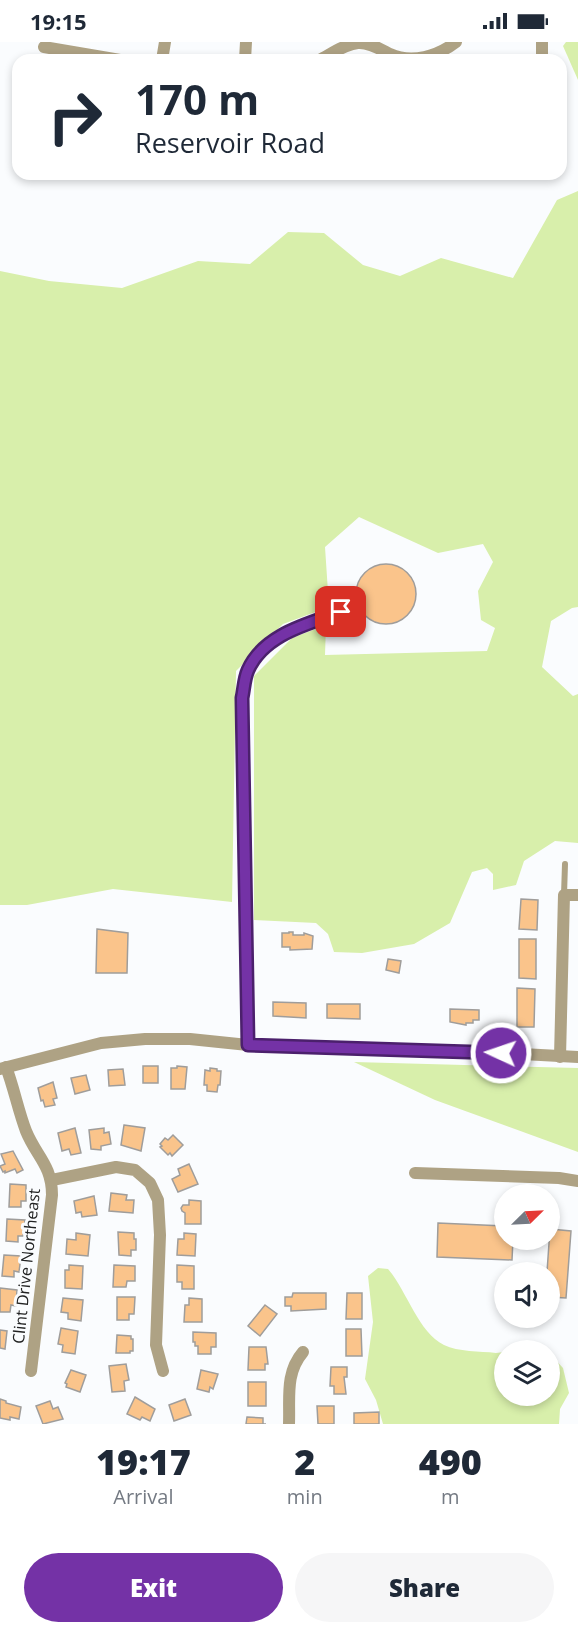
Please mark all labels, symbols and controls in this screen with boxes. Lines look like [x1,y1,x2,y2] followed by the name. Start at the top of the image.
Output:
[30,6,87,36] text: 19:15
[135,70,259,127] text: 170 m
[36,78,114,156] icon: right
[135,124,325,161] text: Reservoir Road
[315,586,366,637] pin
[324,595,357,628] icon: arrive
[469,1021,533,1085] position arrow
[494,1184,560,1250] north arrow
[494,1184,560,1406] map controls
[7,1187,45,1345] street label: Clint Drive Northeast
[494,1262,560,1328] button: sound
[494,1340,560,1406] button: layers
[96,1437,191,1486] text: 19:17
[294,1437,315,1486] text: 2
[419,1437,482,1486] text: 490
[113,1483,174,1510] text: Arrival
[287,1483,323,1510] text: min
[441,1483,460,1510] text: m
[24,1553,283,1622] button: Exit
[295,1553,554,1622] button: Share

